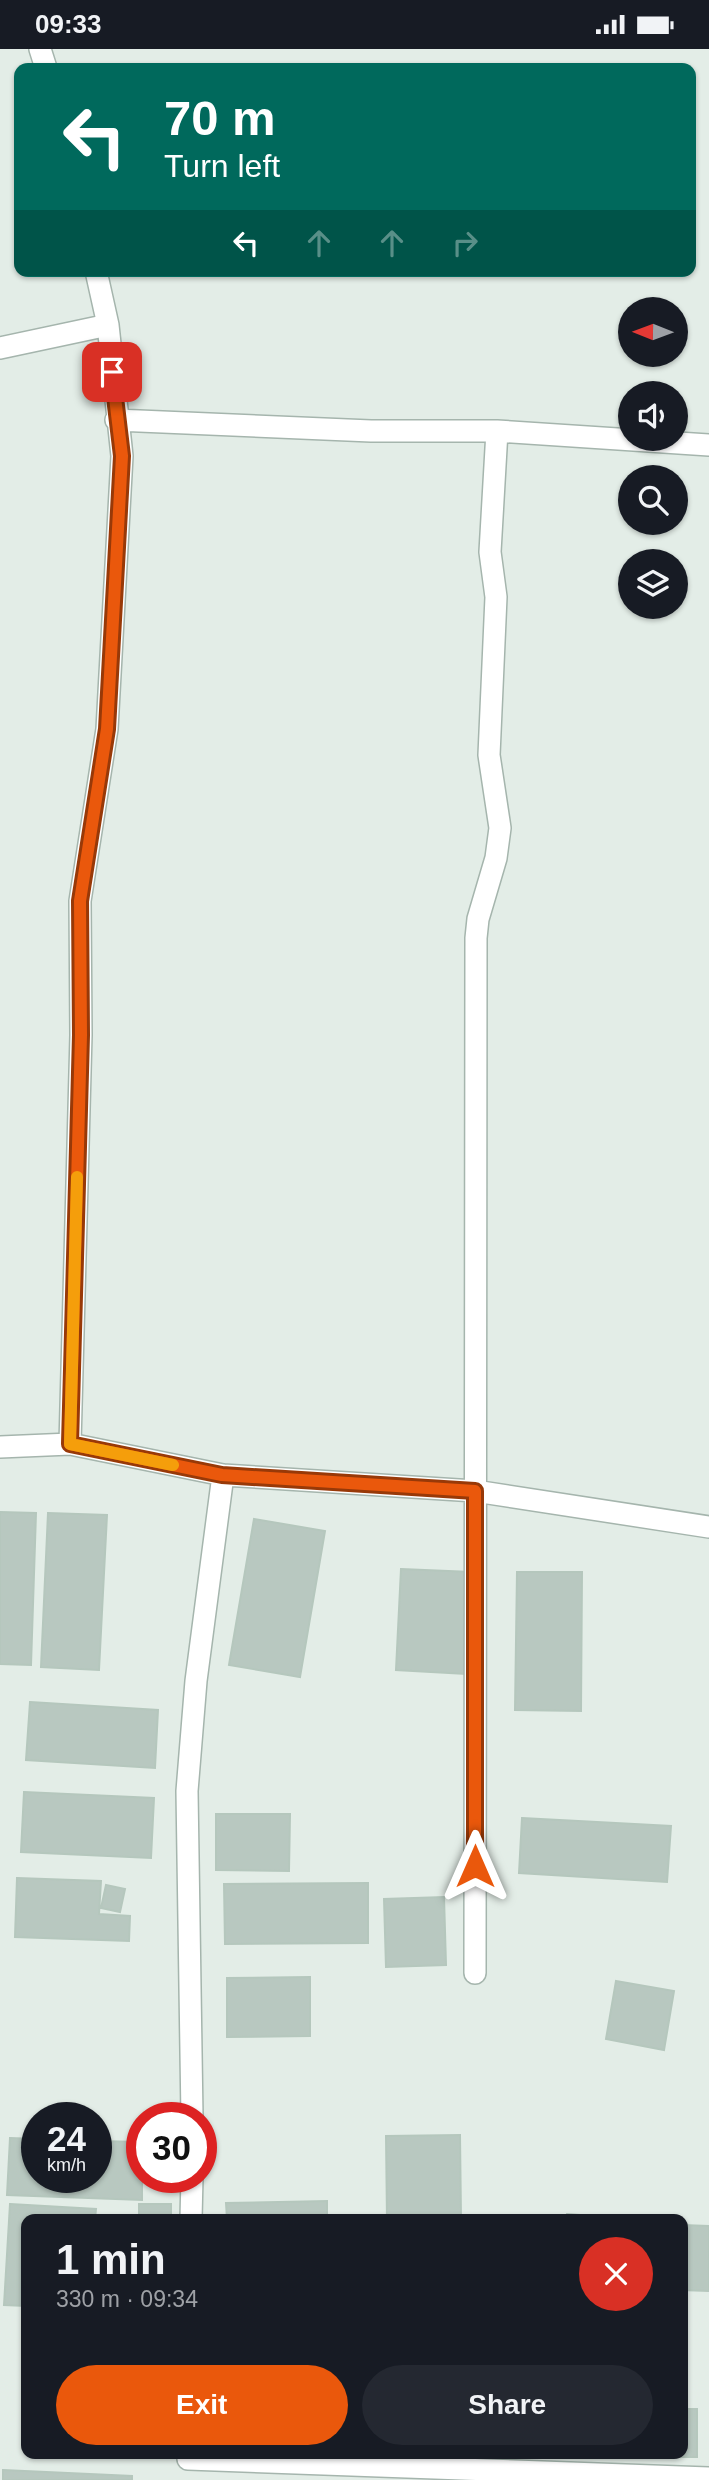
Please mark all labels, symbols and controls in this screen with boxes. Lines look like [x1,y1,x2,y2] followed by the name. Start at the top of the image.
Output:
[35,9,102,39] text: 09:33
[49,91,140,182] icon: left
[164,91,276,145] text: 70 m
[164,148,280,184] text: Turn left
[227,224,265,262] icon: left
[300,224,338,262] icon: ahead
[373,224,411,262] icon: ahead
[446,224,484,262] icon: right
[618,297,688,367] north arrow
[618,297,688,619] map controls
[82,342,142,402] pin
[93,353,131,391] icon: arrive
[618,381,688,451] button: sound
[618,465,688,535] button: search
[618,549,688,619] button: layers
[438,1829,512,1903] position arrow
[126,2102,217,2193] speed limit sign: 30
[47,2119,86,2158] text: 24
[47,2155,86,2175] text: km/h
[56,2236,166,2283] text: 1 min
[579,2237,653,2311] button: close
[56,2286,198,2312] text: 330 m · 09:34
[56,2365,348,2445] button: Exit
[362,2365,653,2445] button: Share

